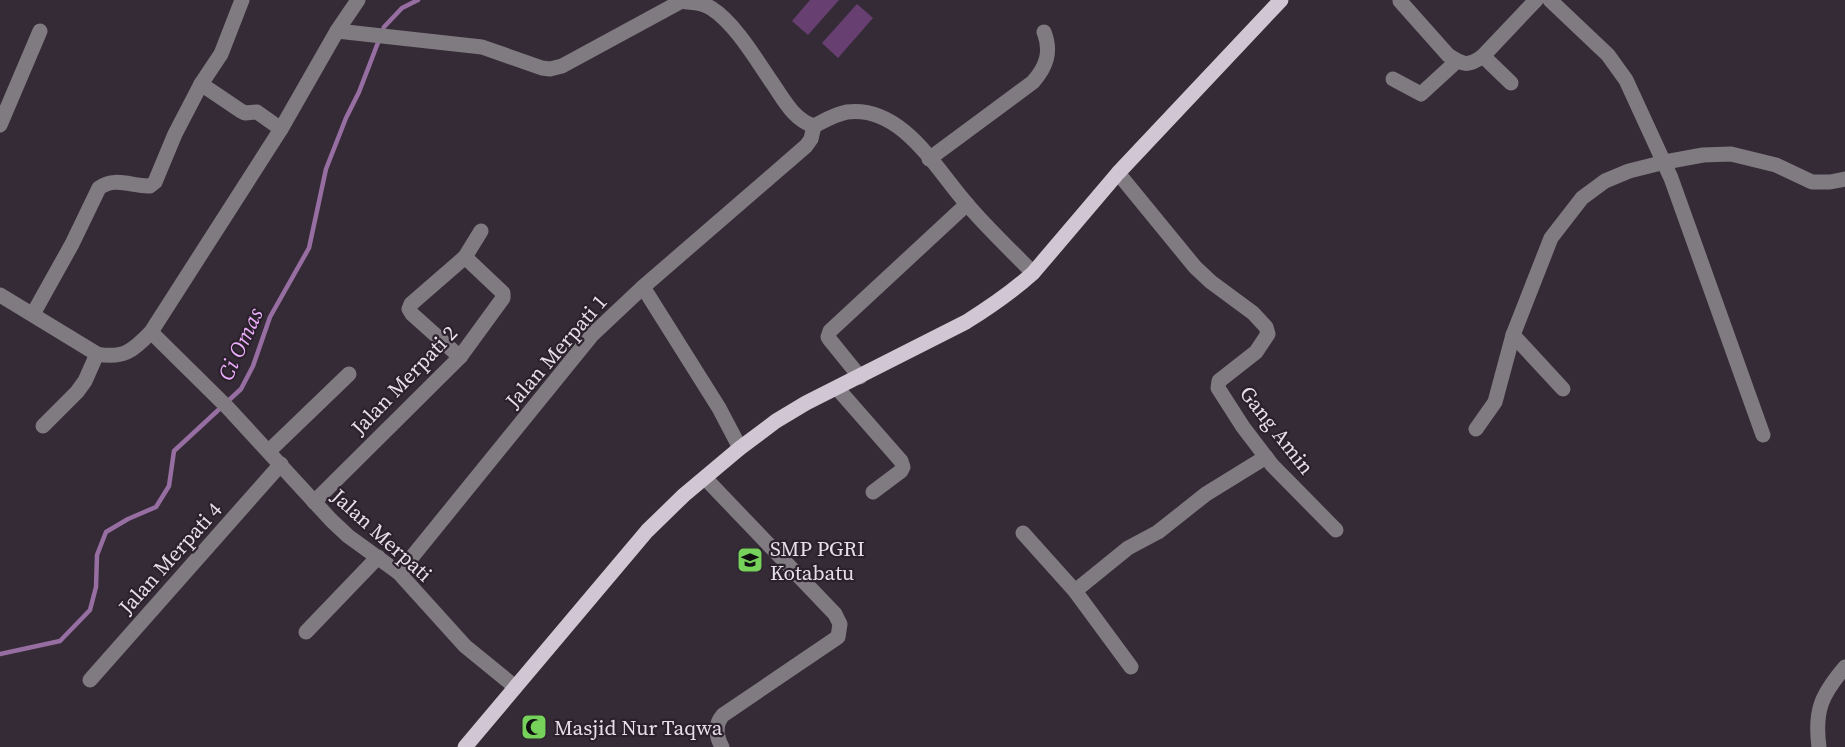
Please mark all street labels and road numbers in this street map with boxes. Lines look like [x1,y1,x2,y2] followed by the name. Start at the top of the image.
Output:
[498,288,613,415] street label: Jalan Merpati 1
[344,319,464,442] street label: Jalan Merpati 2
[1233,380,1321,481] street label: Gang Amin
[325,481,439,588] street label: Jalan Merpati
[111,495,229,621] street label: Jalan Merpati 4

